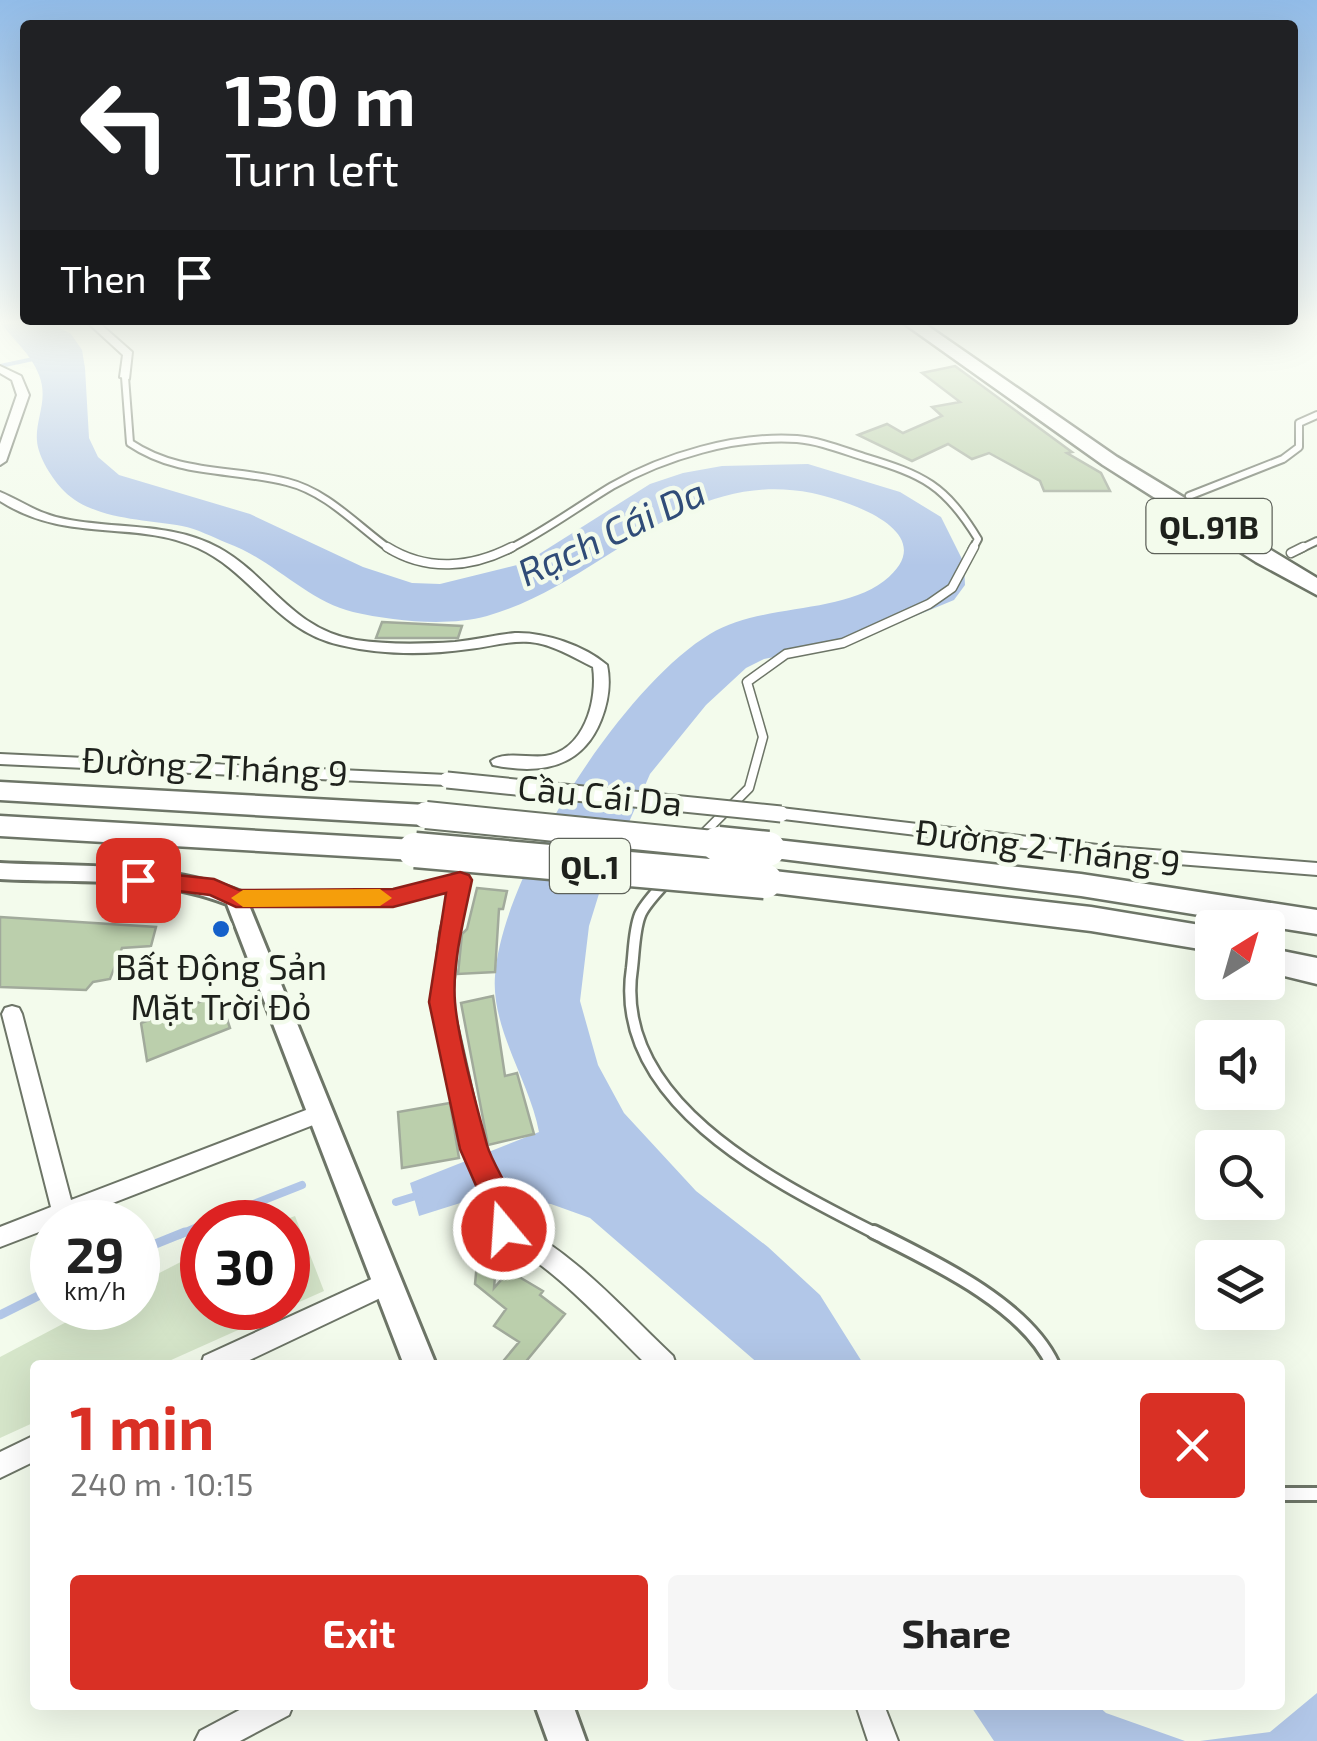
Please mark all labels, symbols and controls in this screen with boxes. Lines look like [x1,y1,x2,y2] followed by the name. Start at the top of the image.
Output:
[225,56,416,140] text: 130 m
[60,60,190,190] icon: left
[225,141,399,195] text: Turn left
[167,250,222,305] icon: arrive
[60,255,147,301] text: Then
[510,468,712,594] water label: Rạch Cái Da
[1146,499,1272,553] road number: QL.91B
[81,737,349,793] street label: Đường 2 Tháng 9
[516,764,684,824] street label: Cầu Cái Da
[913,809,1183,883] street label: Đường 2 Tháng 9
[96,838,181,923] pin
[550,839,630,893] road number: QL.1
[111,853,166,908] icon: arrive
[1195,910,1285,1000] north arrow
[1195,910,1285,1330] map controls
[210,918,232,940] marker: Bất Động Sản Mặt Trời Đỏ
[115,945,327,1027] place label: Bất Động Sản Mặt Trời Đỏ
[1195,1020,1285,1110] button: sound
[1195,1130,1285,1220] button: search
[452,1177,556,1281] position arrow
[180,1200,310,1330] speed limit sign: 30
[66,1223,124,1283] text: 29
[1195,1240,1285,1330] button: layers
[64,1275,126,1305] text: km/h
[70,1390,214,1462] text: 1 min
[1140,1393,1245,1498] button: close
[70,1464,253,1502] text: 240 m · 10:15
[70,1575,648,1690] button: Exit
[668,1575,1245,1690] button: Share

